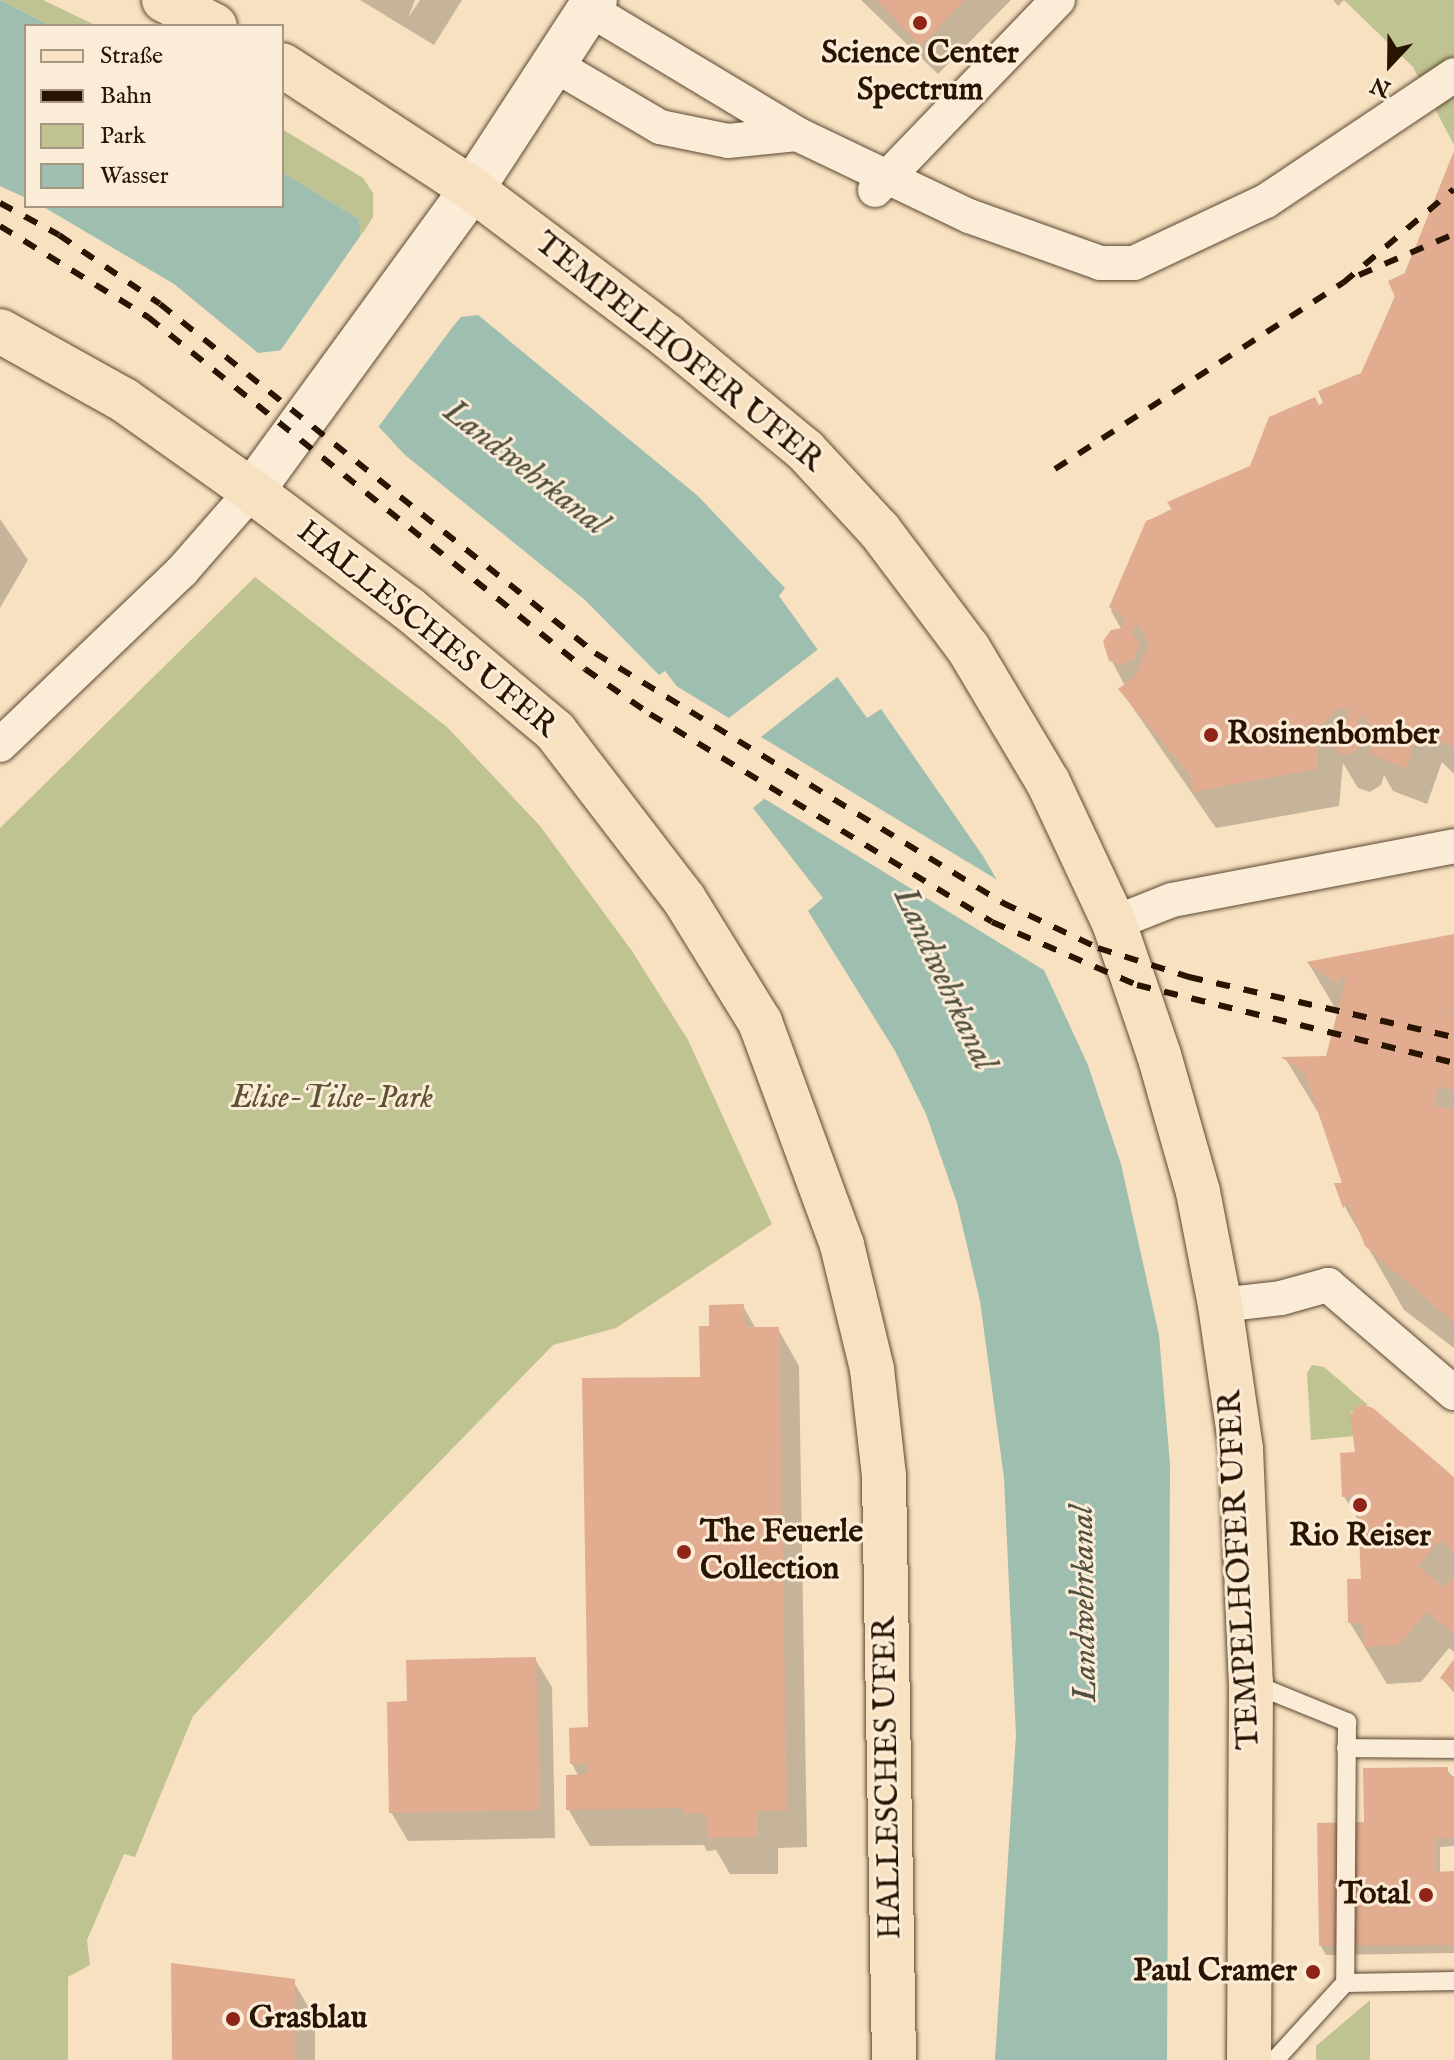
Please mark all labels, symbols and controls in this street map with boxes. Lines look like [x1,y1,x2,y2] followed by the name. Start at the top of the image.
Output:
[911,14,929,32] marker: Science Center Spectrum
[24,24,284,208] legend
[1350,24,1430,104] north arrow
[821,36,1019,111] place label: Science Center Spectrum
[100,41,163,72] text: Straße
[1367,70,1395,103] text: N
[100,81,152,112] text: Bahn
[100,121,146,152] text: Park
[100,161,168,192] text: Wasser
[526,225,830,481] street label: TEMPELHOFER UFER
[435,391,615,545] water label: Landwehrkanal
[288,513,564,747] street label: HALLESCHES UFER
[1227,716,1439,754] place label: Rosinenbomber
[1202,726,1220,744] marker: Rosinenbomber
[884,881,1004,1077] water label: Landwehrkanal
[231,1080,433,1118] park label: Elise-Tilse-Park
[1212,1389,1270,1751] street label: TEMPELHOFER UFER
[1351,1496,1369,1514] marker: Rio Reiser
[1062,1505,1106,1703] water label: Landwehrkanal
[700,1515,863,1590] place label: The Feuerle Collection
[1289,1518,1431,1556] place label: Rio Reiser
[675,1543,693,1561] marker: The Feuerle Collection
[867,1616,911,1940] street label: HALLESCHES UFER
[1339,1876,1410,1914] place label: Total
[1417,1886,1435,1904] marker: Total
[1133,1953,1297,1991] place label: Paul Cramer
[1304,1963,1322,1981] marker: Paul Cramer
[249,2000,367,2038] place label: Grasblau
[224,2010,242,2028] marker: Grasblau

